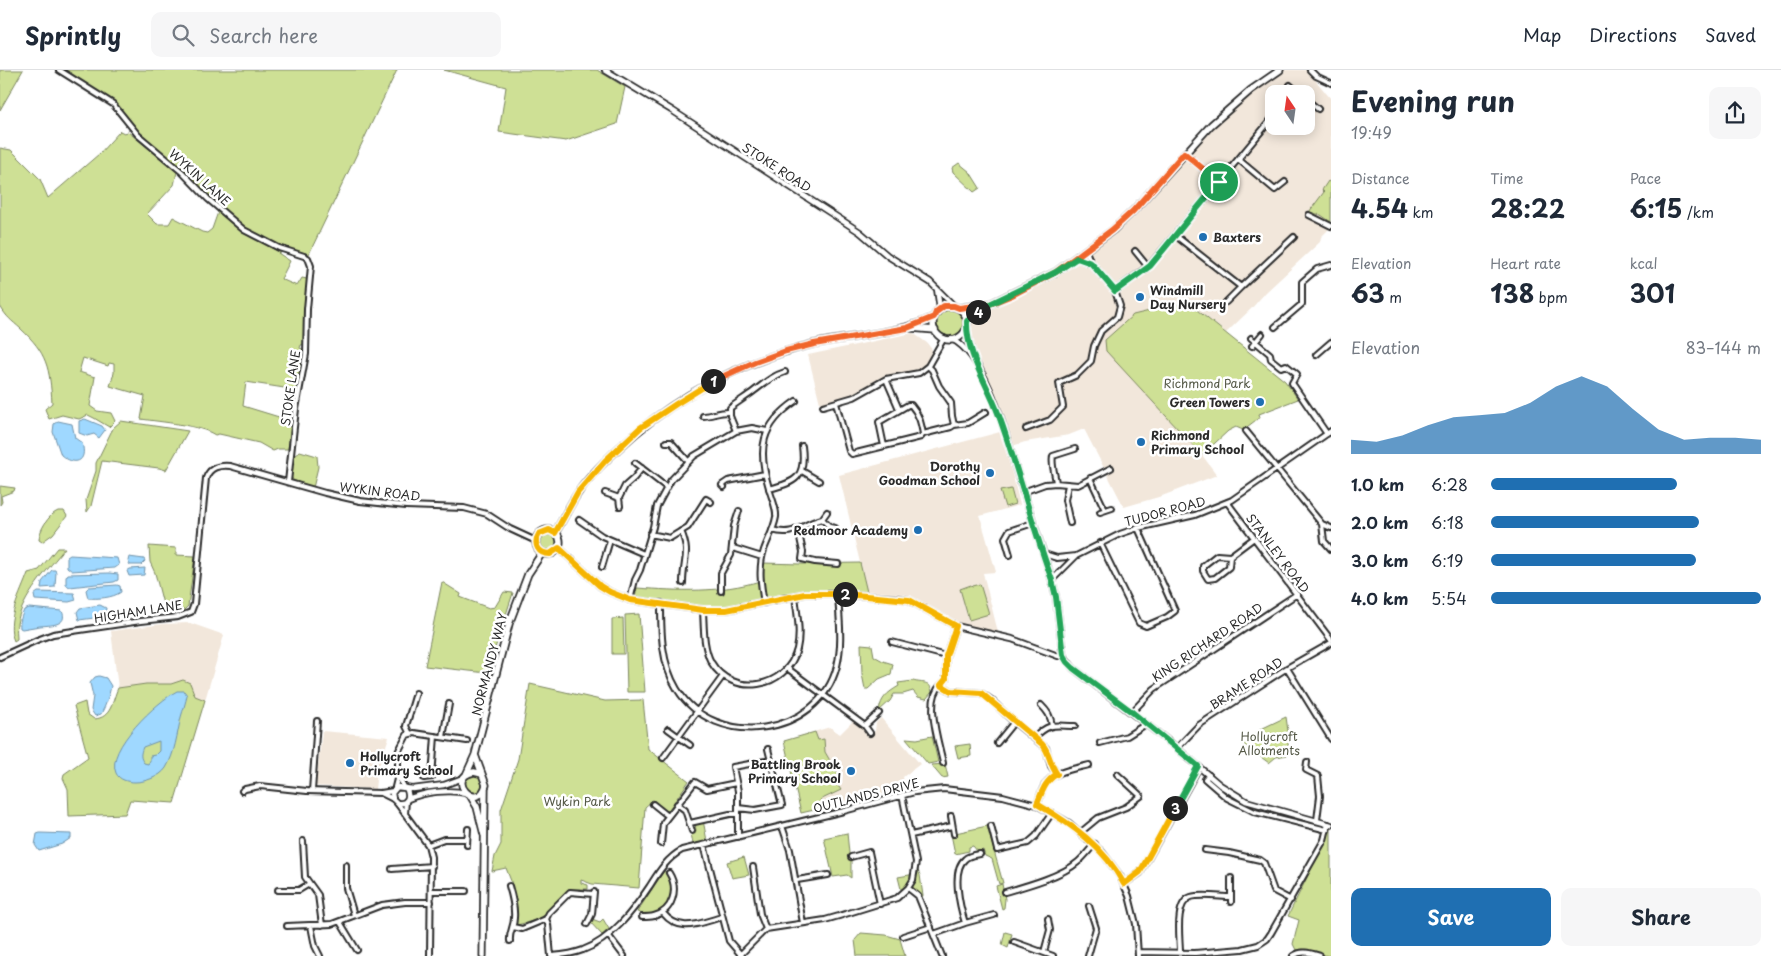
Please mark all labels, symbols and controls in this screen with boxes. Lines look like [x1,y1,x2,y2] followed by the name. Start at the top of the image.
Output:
[151,12,501,57] search box
[25,17,121,53] text: Sprintly
[169,21,197,49] icon: search
[209,21,318,49] text: Search here
[1523,21,1561,48] text: Map
[1589,21,1677,48] text: Directions
[1705,21,1756,48] text: Saved
[1351,79,1515,122] text: Evening run
[1265,85,1315,135] north arrow
[1265,85,1315,135] map controls
[1709,87,1761,139] button: share
[1351,120,1392,144] text: 19:49
[739,138,815,196] street label: STOKE ROAD
[165,144,235,210] street label: WYKIN LANE
[1198,161,1240,203] pin
[1205,168,1233,196] icon: arrive
[1351,168,1410,189] text: Distance
[1490,168,1523,189] text: Time
[1630,168,1661,189] text: Pace
[1351,189,1408,227] text: 4.54
[1490,189,1565,227] text: 28:22
[1630,189,1683,227] text: 6:15
[1408,202,1434,223] text: km
[1683,202,1714,223] text: /km
[1213,228,1261,246] place label: Baxters
[1197,231,1209,243] marker: Baxters
[1351,253,1411,274] text: Elevation
[1490,253,1561,274] text: Heart rate
[1630,253,1658,274] text: kcal
[1351,274,1385,312] text: 63
[1490,274,1534,312] text: 138
[1630,274,1675,312] text: 301
[1150,281,1226,313] place label: Windmill Day Nursery
[1385,287,1402,308] text: m
[1534,287,1568,308] text: bpm
[1134,291,1146,303] marker: Windmill Day Nursery
[966,300,990,324] pin: 4
[974,302,983,323] text: 4
[1351,335,1420,359] text: Elevation
[1686,335,1761,359] text: 83–144 m
[276,349,304,427] street label: STOKE LANE
[700,368,726,394] pin: 1
[710,371,717,392] text: 1
[1163,374,1251,392] park label: Richmond Park
[1169,393,1250,411] place label: Green Towers
[1254,396,1266,408] marker: Green Towers
[1151,426,1244,458] place label: Richmond Primary School
[1135,436,1147,448] marker: Richmond Primary School
[879,457,980,489] place label: Dorothy Goodman School
[984,467,996,479] marker: Dorothy Goodman School
[1351,472,1404,496] text: 1.0 km
[1431,472,1468,496] text: 6:28
[339,477,421,505] street label: WYKIN ROAD
[1122,492,1208,530] street label: TUDOR ROAD
[1242,509,1314,597] street label: STANLEY ROAD
[1351,510,1408,534] text: 2.0 km
[1431,510,1464,534] text: 6:18
[794,521,908,539] place label: Redmoor Academy
[912,524,924,536] marker: Redmoor Academy
[1351,548,1408,572] text: 3.0 km
[1431,548,1463,572] text: 6:19
[832,582,858,606] pin: 2
[841,584,850,605] text: 2
[1351,586,1408,610] text: 4.0 km
[1431,586,1467,610] text: 5:54
[92,595,184,627] street label: HIGHAM LANE
[1148,598,1266,686] street label: KING RICHARD ROAD
[467,610,511,717] street label: NORMANDY WAY
[1206,653,1286,713] street label: BRAME ROAD
[1238,727,1300,759] park label: Hollycroft Allotments
[360,747,453,779] place label: Hollycroft Primary School
[748,755,841,787] place label: Battling Brook Primary School
[344,757,356,769] marker: Hollycroft Primary School
[845,765,857,777] marker: Battling Brook Primary School
[811,773,921,817] street label: OUTLANDS DRIVE
[543,792,611,810] park label: Wykin Park
[1162,796,1188,820] pin: 3
[1171,798,1180,819] text: 3
[1351,888,1551,946] button: Save
[1561,888,1761,946] button: Share

